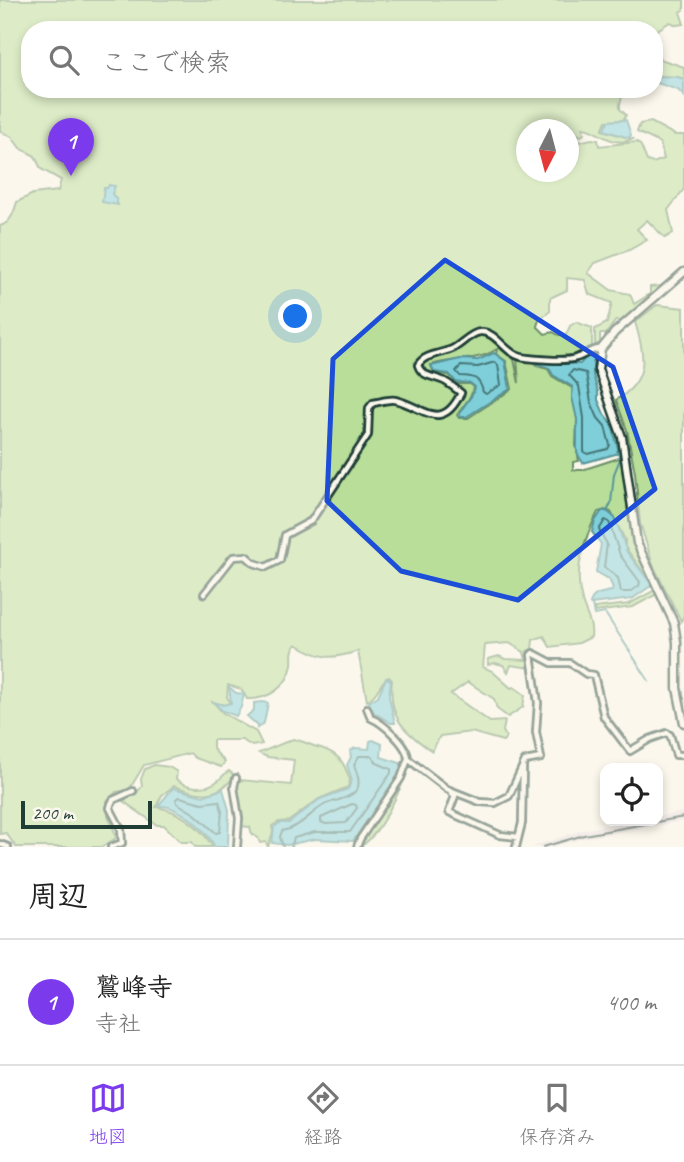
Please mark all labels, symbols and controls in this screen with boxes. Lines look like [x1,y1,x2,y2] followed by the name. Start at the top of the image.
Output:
[21,21,663,98] search box
[45,41,83,79] icon: search
[101,46,231,79] text: ここで検索
[48,118,94,176] pin: 1
[516,119,579,182] north arrow
[278,299,312,333] your location
[600,763,663,826] map controls
[600,763,663,826] button: locate
[21,798,152,830] scale bar
[32,801,73,825] text: 200 m
[28,877,88,915] text: 周辺
[95,971,173,1004] text: 鷲峰寺
[46,988,56,1017] text: 1
[607,988,656,1017] text: 400 m
[95,1009,141,1038] text: 寺社
[89,1079,127,1149] tab: 地図
[304,1079,342,1149] tab: 経路
[519,1079,595,1149] tab: 保存済み

